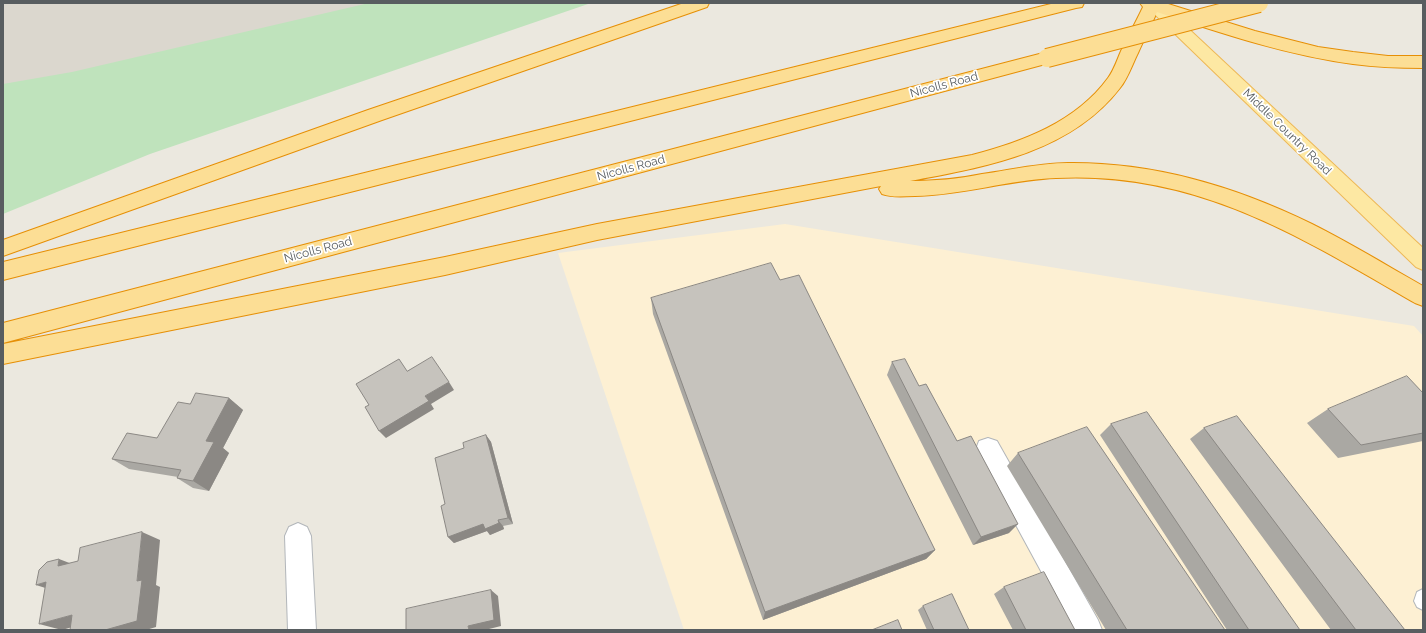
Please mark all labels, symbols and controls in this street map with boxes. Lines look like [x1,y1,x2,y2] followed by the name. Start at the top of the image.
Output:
[908,69,980,101] street label: Nicolls Road
[1240,86,1334,178] street label: Middle Country Road
[595,152,667,184] street label: Nicolls Road
[282,234,354,266] street label: Nicolls Road

